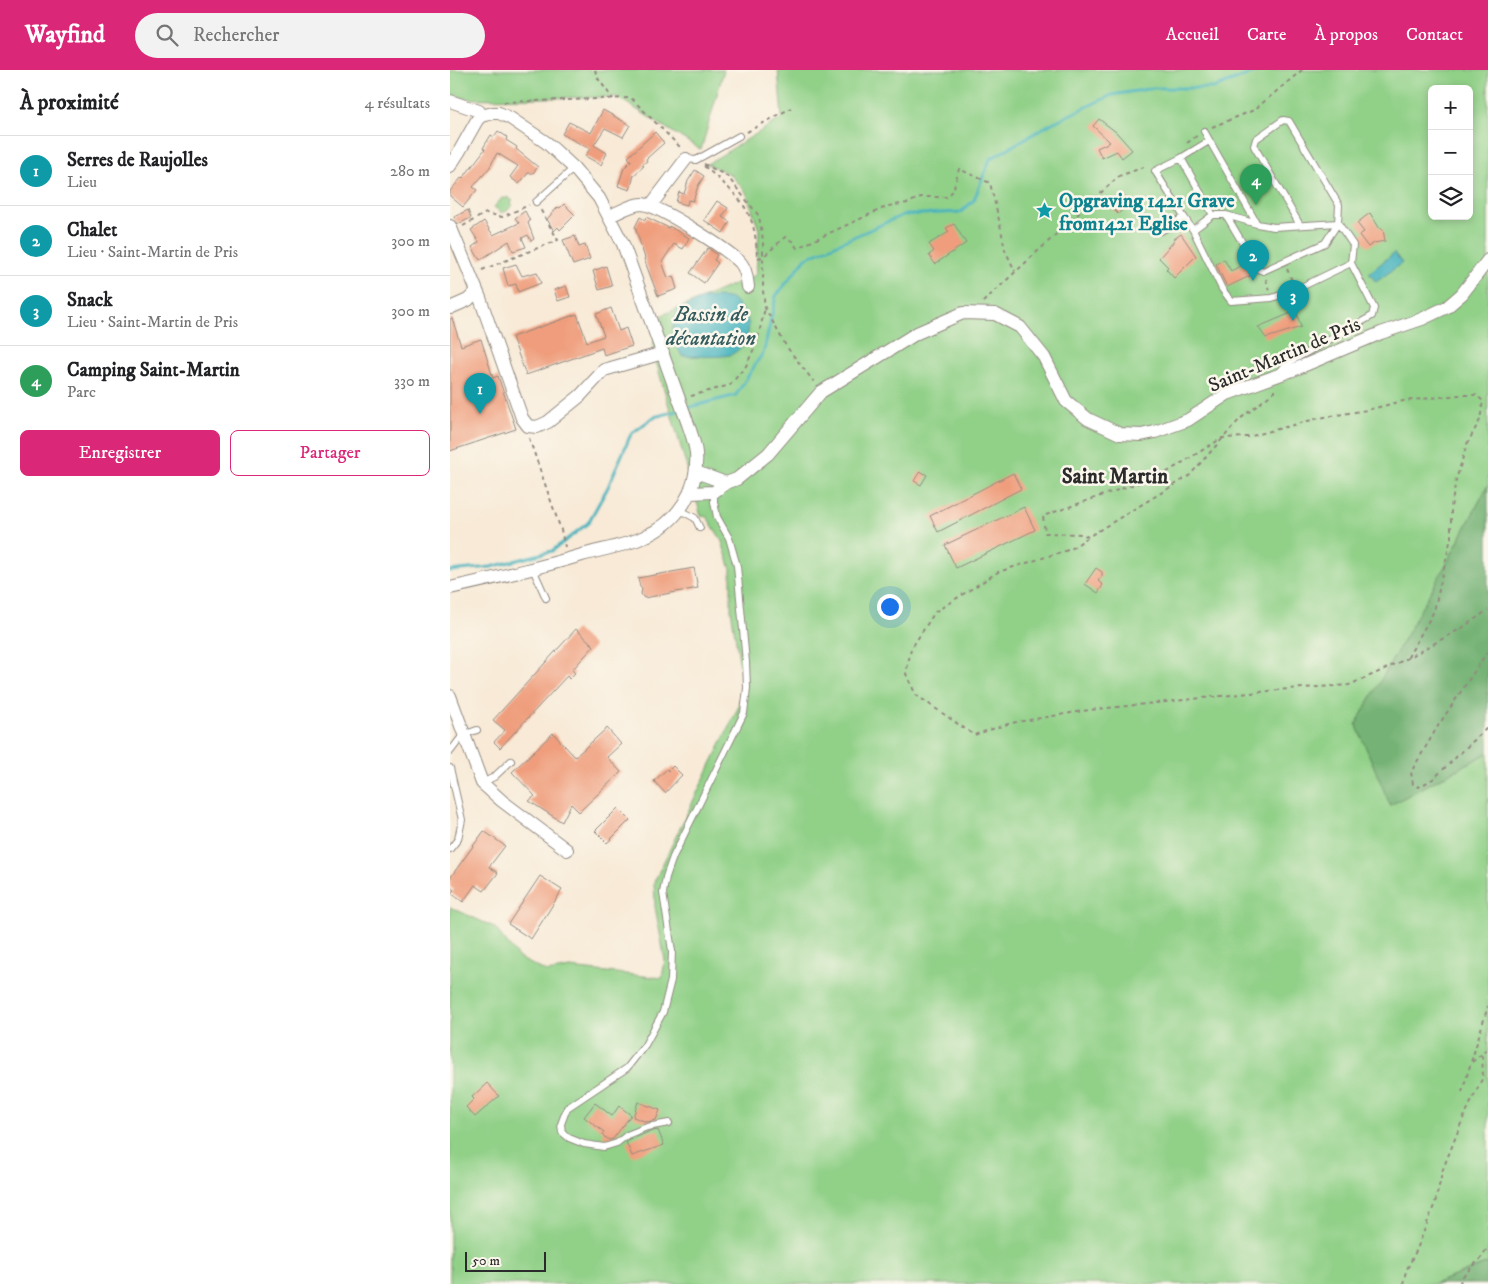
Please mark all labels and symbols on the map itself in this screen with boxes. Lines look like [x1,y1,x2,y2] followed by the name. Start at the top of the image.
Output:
[1240,164,1272,205] pin: 4
[1058,189,1235,237] place label: Opgraving 1421 Grave from1421 Eglise
[1035,201,1055,221] place icon: Opgraving 1421 Grave from1421 Eglise
[1237,240,1269,281] pin: 2
[1277,280,1309,321] pin: 3
[665,302,756,352] water label: Bassin de décantation
[1205,312,1365,399] street label: Saint-Martin de Pris
[464,373,496,414] pin: 1
[1062,464,1169,490] district label: Saint Martin
[877,594,903,620] your location
[465,1249,546,1272] scale bar

